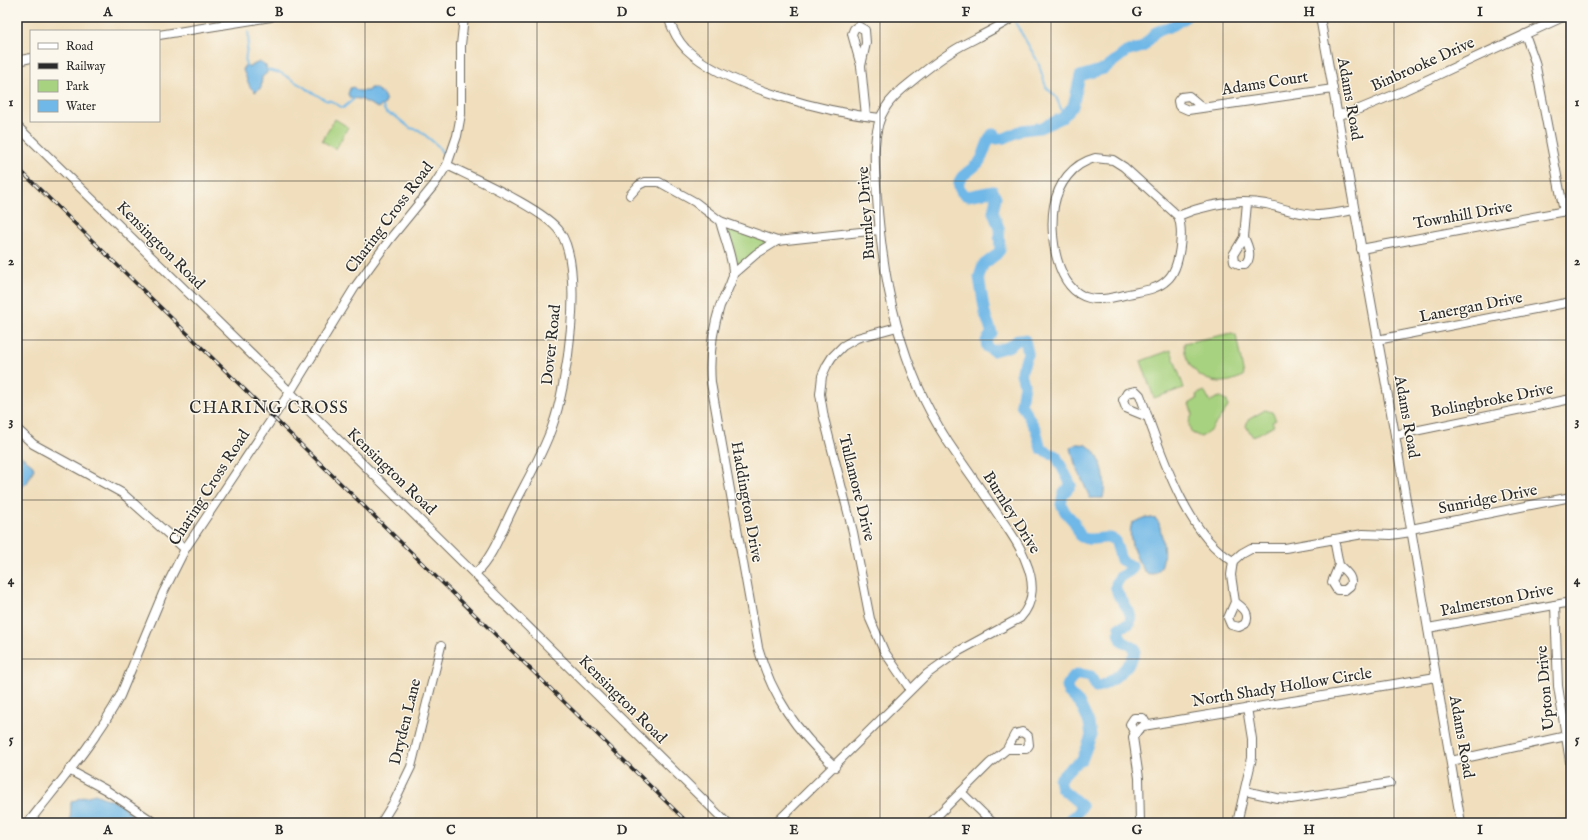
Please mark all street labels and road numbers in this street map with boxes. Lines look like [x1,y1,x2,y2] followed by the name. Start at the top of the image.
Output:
[1368,33,1478,97] street label: Binbrooke Drive
[1332,55,1366,143] street label: Adams Road
[1219,67,1310,101] street label: Adams Court
[342,158,439,278] street label: Charing Cross Road
[854,166,880,260] street label: Burnley Drive
[1412,197,1514,235] street label: Townhill Drive
[112,198,209,295] street label: Kensington Road
[1418,288,1524,328] street label: Lanergan Drive
[538,303,566,386] street label: Dover Road
[1389,373,1423,461] street label: Adams Road
[1429,379,1555,423] street label: Bolingbroke Drive
[342,424,440,520] street label: Kensington Road
[165,426,255,550] street label: Charing Cross Road
[833,433,879,543] street label: Tullamore Drive
[726,440,766,564] street label: Haddington Drive
[978,468,1044,558] street label: Burnley Drive
[1437,481,1539,519] street label: Sunridge Drive
[1439,580,1555,622] street label: Palmerston Drive
[1532,645,1560,731] street label: Upton Drive
[574,652,671,749] street label: Kensington Road
[1191,664,1373,712] street label: North Shady Hollow Circle
[386,677,426,767] street label: Dryden Lane
[1444,693,1478,781] street label: Adams Road

